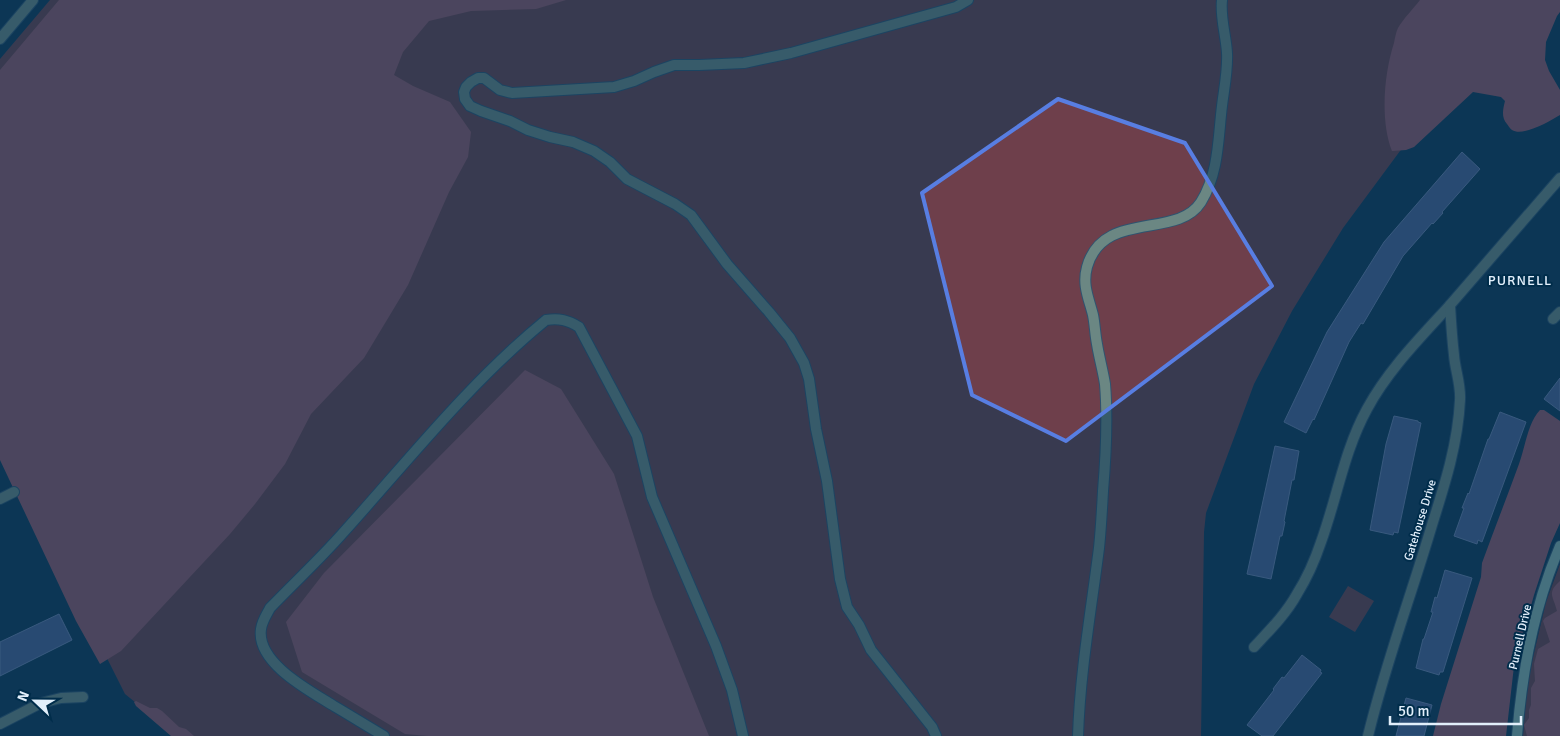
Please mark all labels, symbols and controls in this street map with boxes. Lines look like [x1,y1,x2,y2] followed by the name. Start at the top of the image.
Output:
[1488,272,1552,289] district label: PURNELL
[1401,478,1440,562] street label: Gatehouse Drive
[1506,603,1535,671] street label: Purnell Drive
[10,676,60,726] north arrow
[14,689,33,704] text: N
[1390,694,1521,726] scale bar
[1398,702,1429,720] text: 50 m

